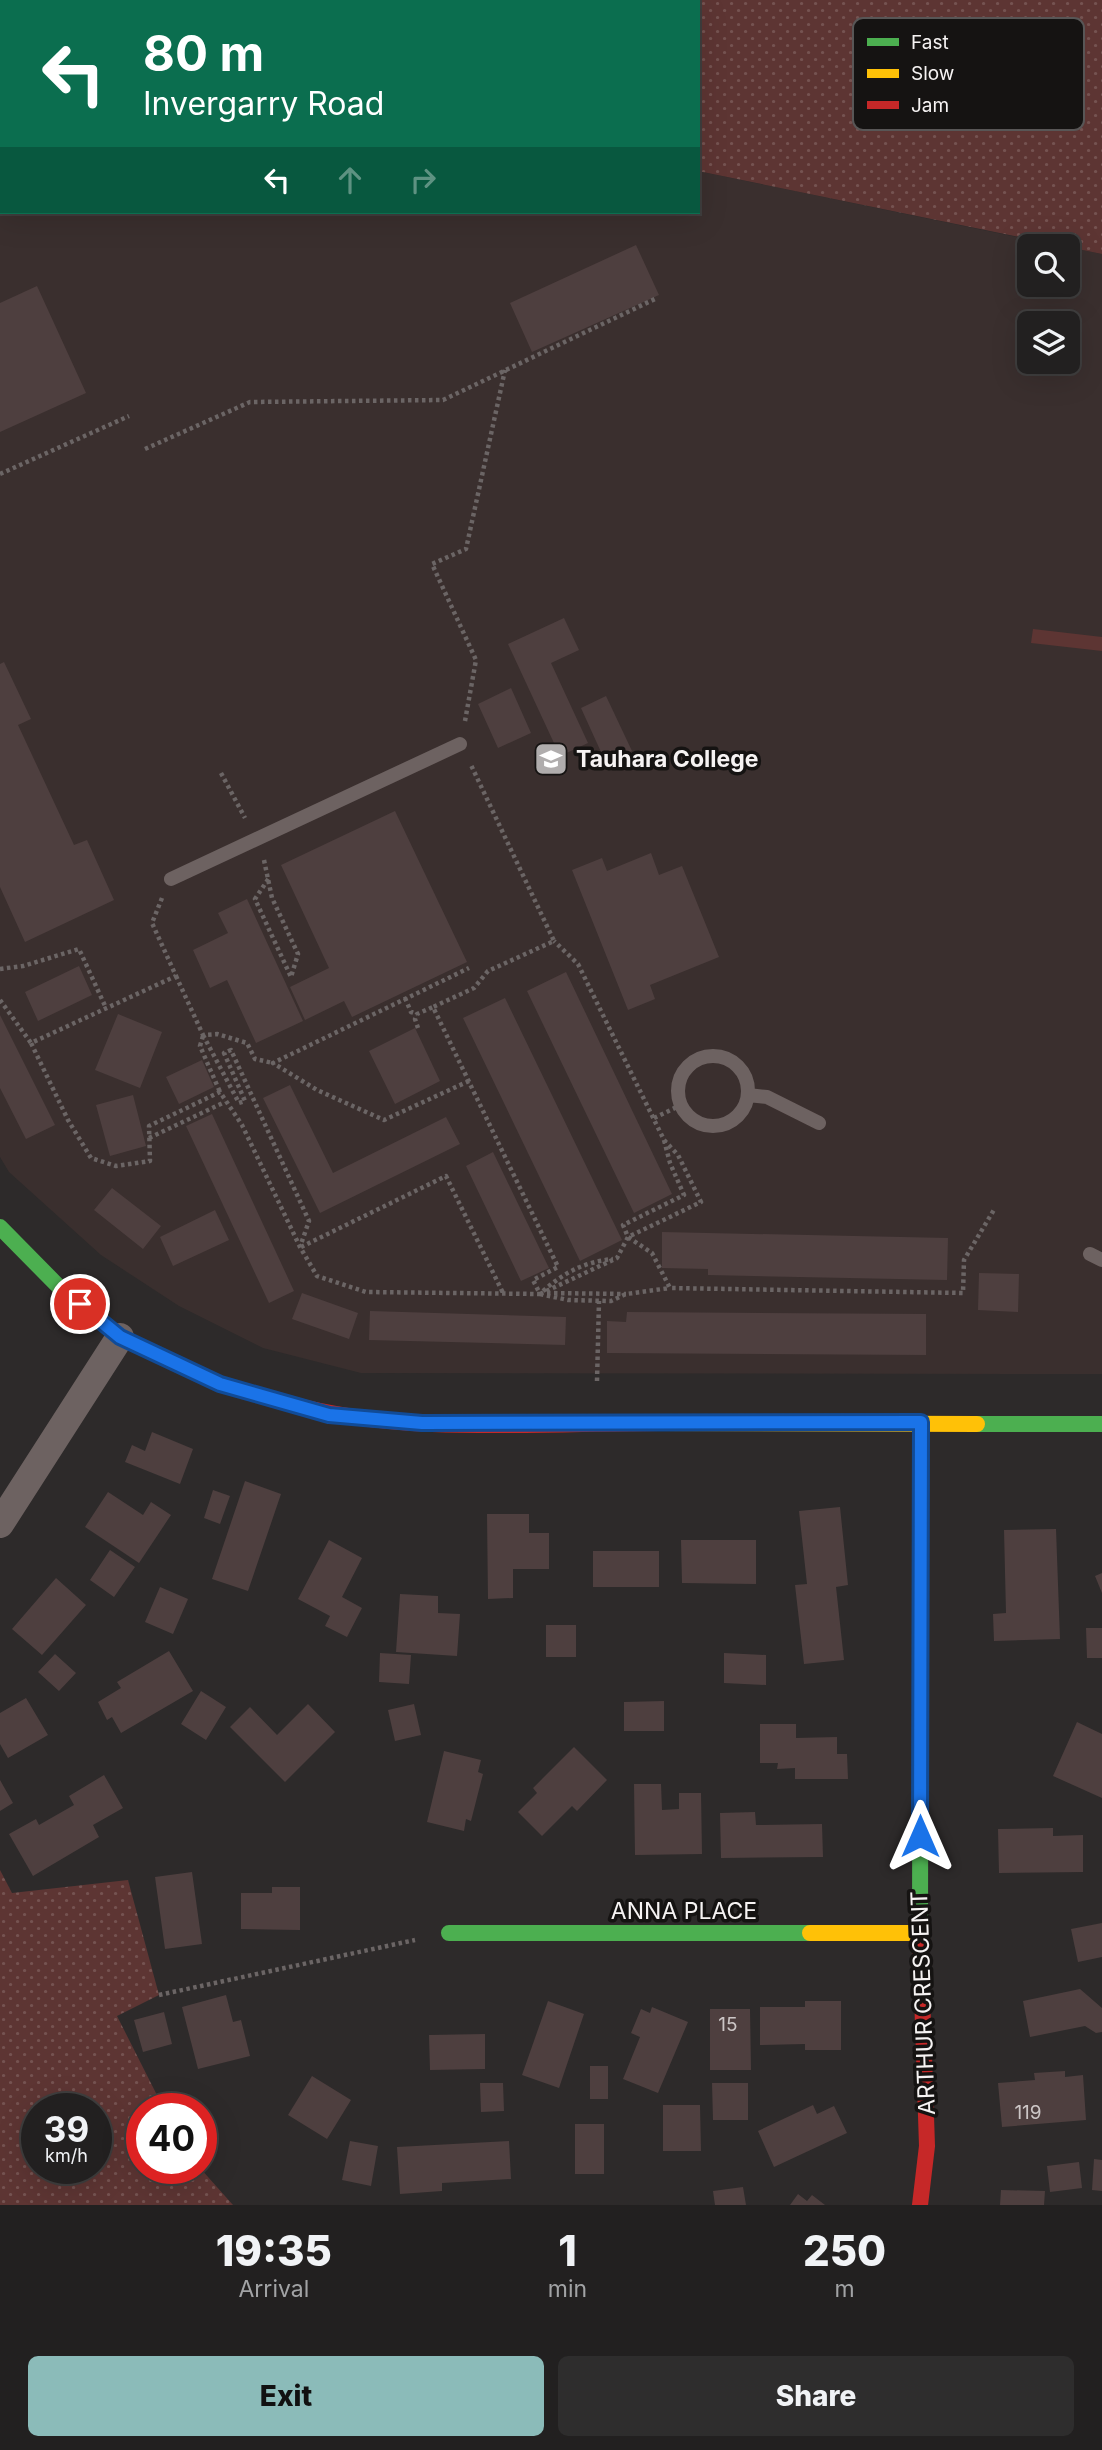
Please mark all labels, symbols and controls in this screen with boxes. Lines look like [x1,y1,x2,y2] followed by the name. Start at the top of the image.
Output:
[853,18,1084,130] legend
[143,24,264,83] text: 80 m
[28,28,119,119] icon: left
[911,31,949,54] text: Fast
[911,62,954,85] text: Slow
[143,84,384,123] text: Invergarry Road
[911,94,949,117] text: Jam
[258,161,296,199] icon: left
[331,161,369,199] icon: ahead
[404,161,442,199] icon: right
[1017,234,1080,374] map controls
[1017,234,1080,297] button: search
[1017,311,1080,374] button: layers
[532,740,570,778] school or university icon: Tauhara College
[576,745,758,773] place label: Tauhara College
[50,1274,110,1334] pin
[61,1285,99,1323] icon: arrive
[883,1799,957,1873] position arrow
[905,1891,941,2115] street label: ARTHUR CRESCENT
[611,1897,757,1925] street label: ANNA PLACE
[718,2013,738,2036] house number: 15
[126,2093,217,2184] speed limit sign: 40
[1014,2101,1042,2124] house number: 119
[44,2108,89,2150] text: 39
[45,2145,88,2166] text: km/h
[216,2225,332,2276] text: 19:35
[558,2225,577,2276] text: 1
[803,2225,886,2276] text: 250
[238,2275,309,2303] text: Arrival
[548,2275,587,2303] text: min
[834,2275,855,2303] text: m
[28,2356,544,2436] button: Exit
[558,2356,1074,2436] button: Share

